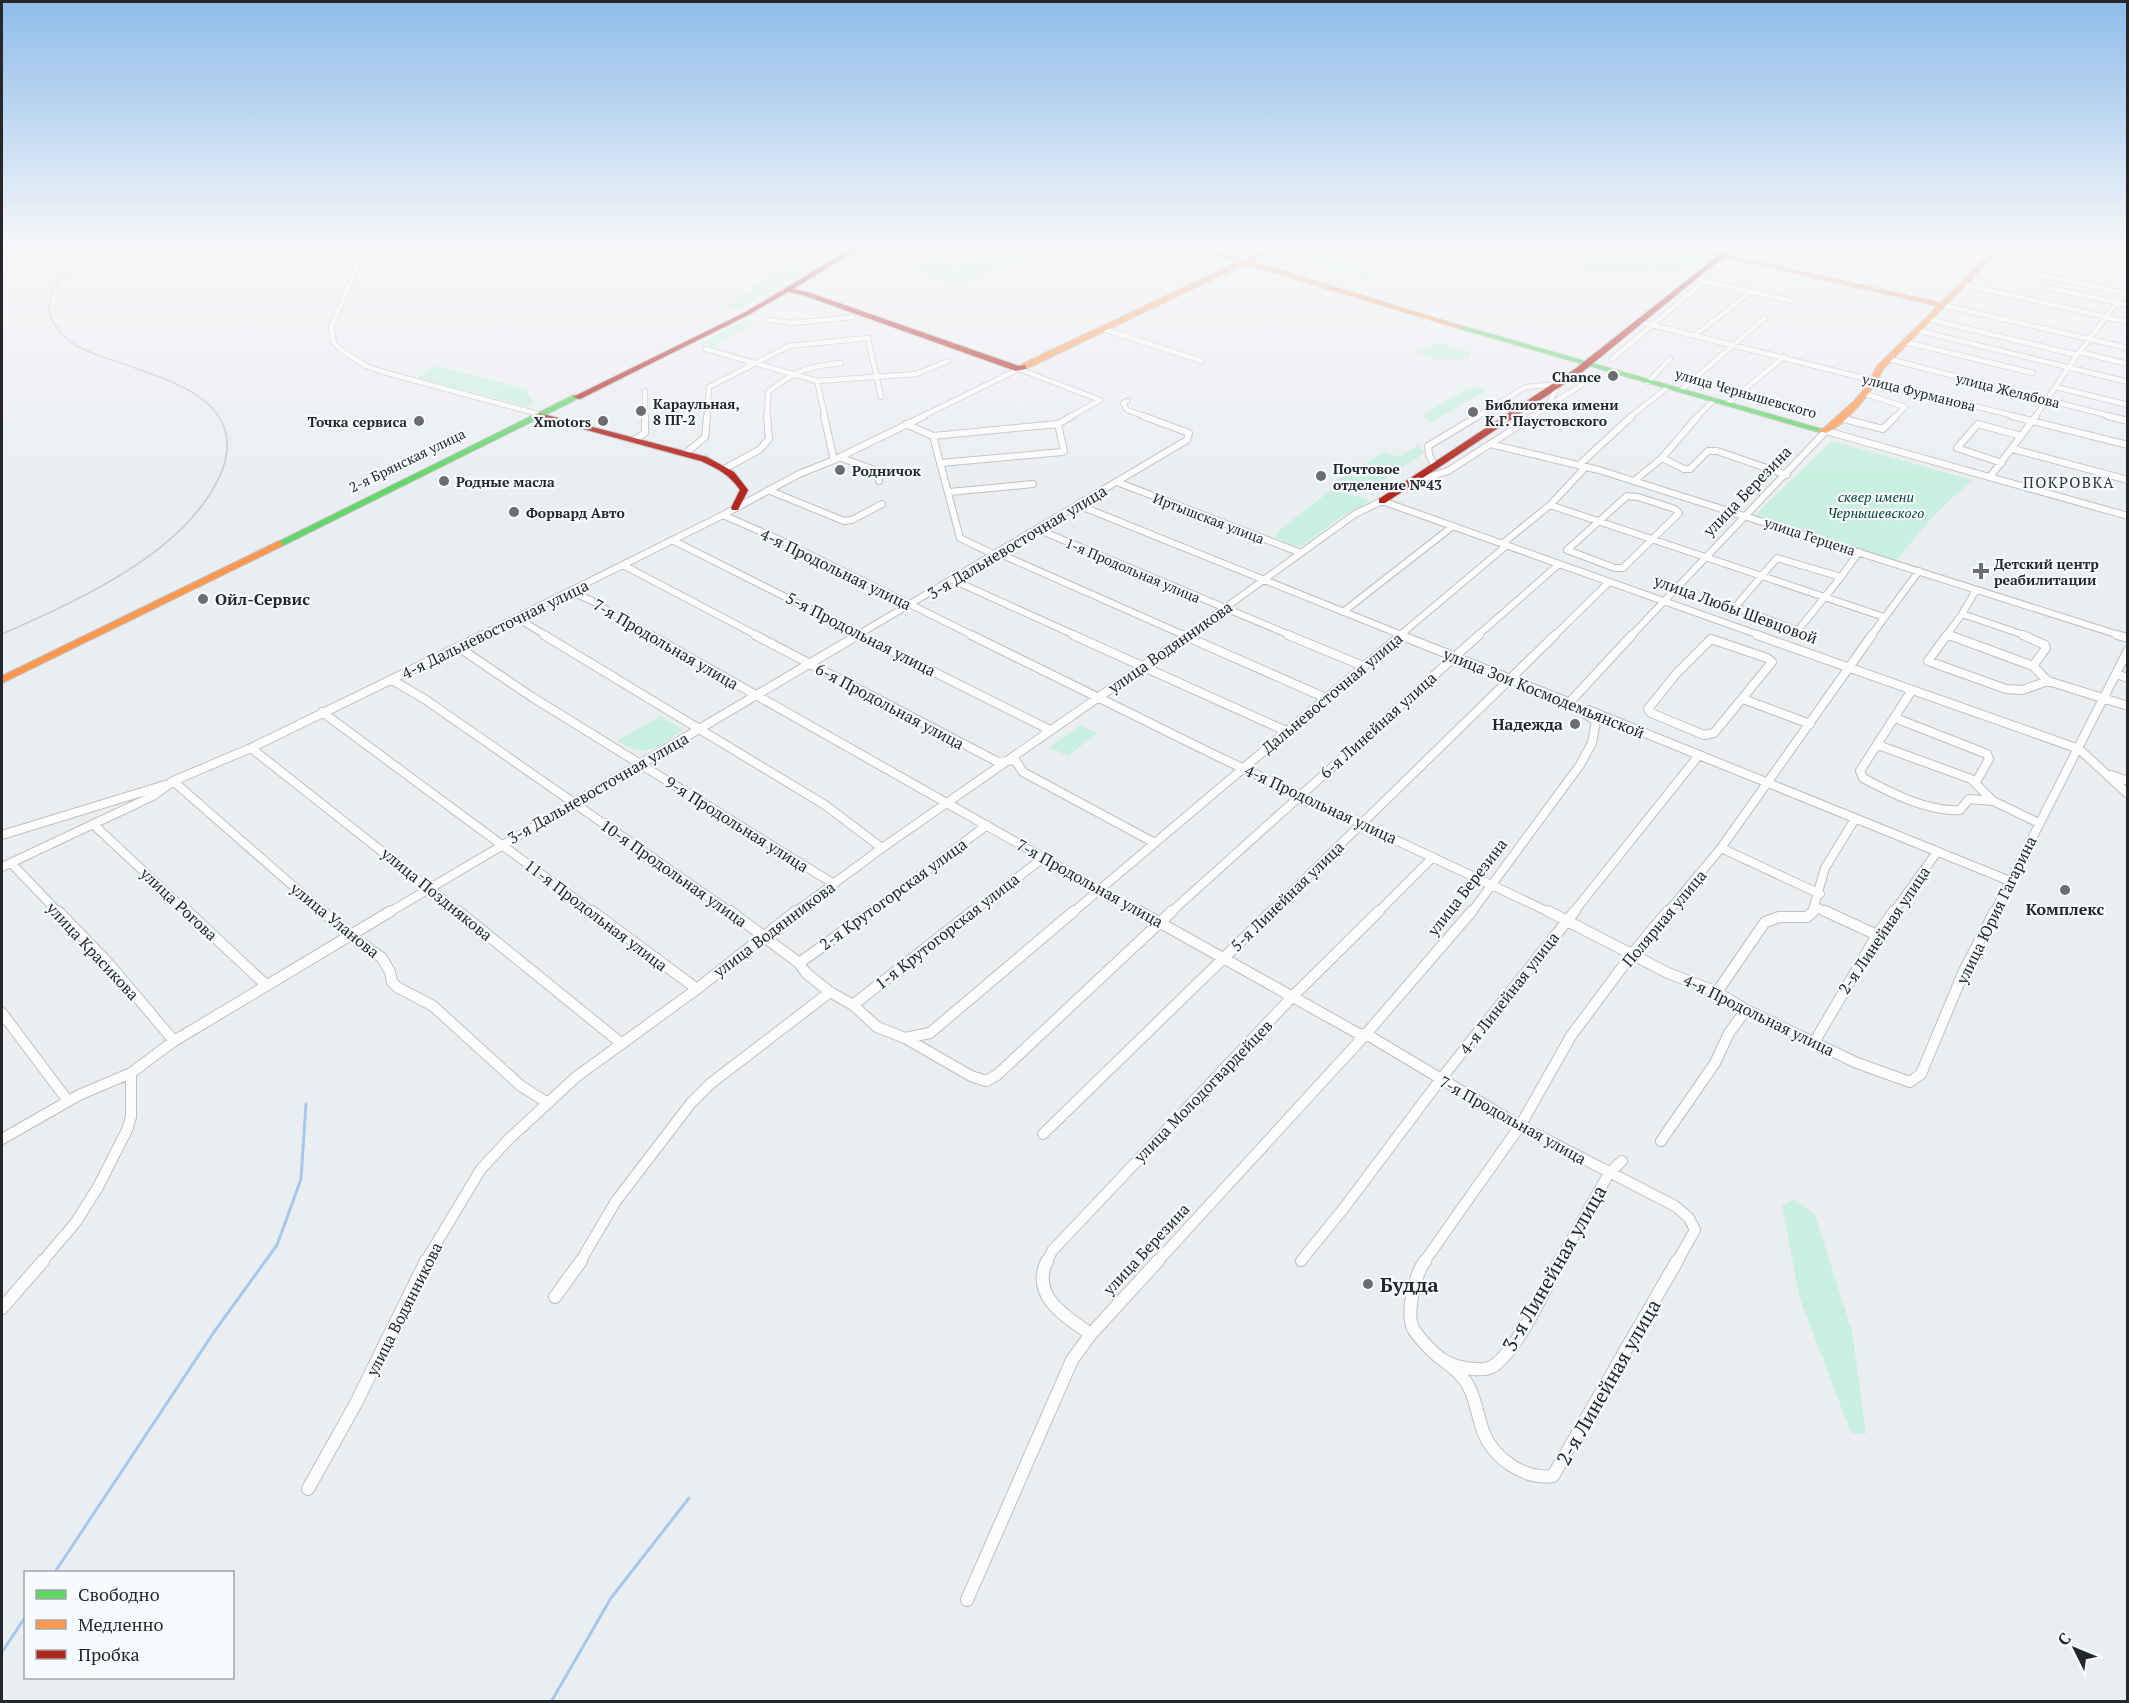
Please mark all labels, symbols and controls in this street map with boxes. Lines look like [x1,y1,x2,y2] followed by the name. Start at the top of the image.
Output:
[1672,363,1819,422] street label: улица Чернышевского
[1552,367,1601,386] place label: Chance
[1859,368,1978,415] street label: улица Фурманова
[1953,368,2062,412] street label: улица Желябова
[1606,369,1620,383] marker: Chance
[653,394,740,429] place label: Караульная, 8 ПГ-2
[1485,395,1619,430] place label: Библиотека имени К.Г. Паустовского
[634,404,648,418] marker: Караульная, 8 ПГ-2
[1466,405,1480,419] marker: Библиотека имени К.Г. Паустовского
[307,412,407,431] place label: Точка сервиса
[533,412,591,431] place label: Xmotors
[412,414,426,428] marker: Точка сервиса
[596,414,610,428] marker: Xmotors
[346,424,468,496] street label: 2-я Брянская улица
[1697,441,1796,542] street label: улица Березина
[1333,459,1442,494] place label: Почтовое отделение №43
[852,461,921,480] place label: Родничок
[833,463,847,477] marker: Родничок
[1314,469,1328,483] marker: Почтовое отделение №43
[456,472,555,491] place label: Родные масла
[2023,472,2115,492] district label: ПОКРОВКА
[437,474,451,488] marker: Родные масла
[923,480,1111,604] street label: 3-я Дальневосточная улица
[1828,487,1924,522] park label: сквер имени Чернышевского
[1151,488,1267,548] street label: Иртышская улица
[526,503,625,522] place label: Форвард Авто
[507,505,521,519] marker: Форвард Авто
[1761,512,1858,560] street label: улица Герцена
[757,523,915,615] street label: 4-я Продольная улица
[1063,533,1203,607] street label: 1-я Продольная улица
[1994,554,2099,589] place label: Детский центр реабилитации
[1972,562,1990,580] marker: Детский центр реабилитации
[1650,569,1821,649] street label: улица Любы Шевцовой
[398,574,592,684] street label: 4-я Дальневосточная улица
[782,587,940,681] street label: 5-я Продольная улица
[215,588,310,610] place label: Ойл-Сервис
[196,592,210,606] marker: Ойл-Сервис
[589,593,743,695] street label: 7-я Продольная улица
[1103,596,1237,699] street label: улица Водянникова
[1257,627,1407,759] street label: Дальневосточная улица
[1439,642,1648,744] street label: улица Зои Космодемьянской
[812,657,968,755] street label: 6-я Продольная улица
[1315,667,1441,783] street label: 6-я Линейная улица
[1492,713,1563,735] place label: Надежда
[1568,717,1582,731] marker: Надежда
[503,727,693,849] street label: 3-я Дальневосточная улица
[1241,759,1401,849] street label: 4-я Продольная улица
[661,771,813,877] street label: 9-я Продольная улица
[596,814,752,932] street label: 10-я Продольная улица
[1950,832,2041,989] street label: улица Юрия Гагарина
[815,833,971,955] street label: 2-я Крутогорская улица
[1013,833,1167,933] street label: 7-я Продольная улица
[1421,834,1512,941] street label: улица Березина
[1225,836,1349,956] street label: 5-я Линейная улица
[376,842,497,946] street label: улица Позднякова
[520,854,672,976] street label: 11-я Продольная улица
[135,862,222,946] street label: улица Рогова
[1833,862,1935,998] street label: 2-я Линейная улица
[1617,865,1711,971] street label: Полярная улица
[870,868,1024,994] street label: 1-я Крутогорская улица
[708,876,839,983] street label: улица Водянникова
[285,877,384,963] street label: улица Уланова
[2058,883,2072,897] marker: Комплекс
[41,896,144,1005] street label: улица Красикова
[2026,898,2105,920] place label: Комплекс
[1454,927,1564,1059] street label: 4-я Линейная улица
[1680,969,1838,1061] street label: 4-я Продольная улица
[1128,1015,1277,1168] street label: улица Молодогвардейцев
[1436,1070,1590,1170] street label: 7-я Продольная улица
[1495,1180,1613,1356] street label: 3-я Линейная улица
[1097,1198,1194,1300] street label: улица Березина
[360,1238,447,1380] street label: улица Водянникова
[1380,1271,1439,1298] place label: Будда
[1361,1277,1375,1291] marker: Будда
[1549,1294,1667,1470] street label: 2-я Линейная улица
[24,1571,234,1679] legend
[78,1582,160,1606] text: Свободно
[78,1612,164,1636] text: Медленно
[2045,1619,2105,1679] north arrow
[2052,1627,2076,1650] text: С
[78,1642,140,1666] text: Пробка

